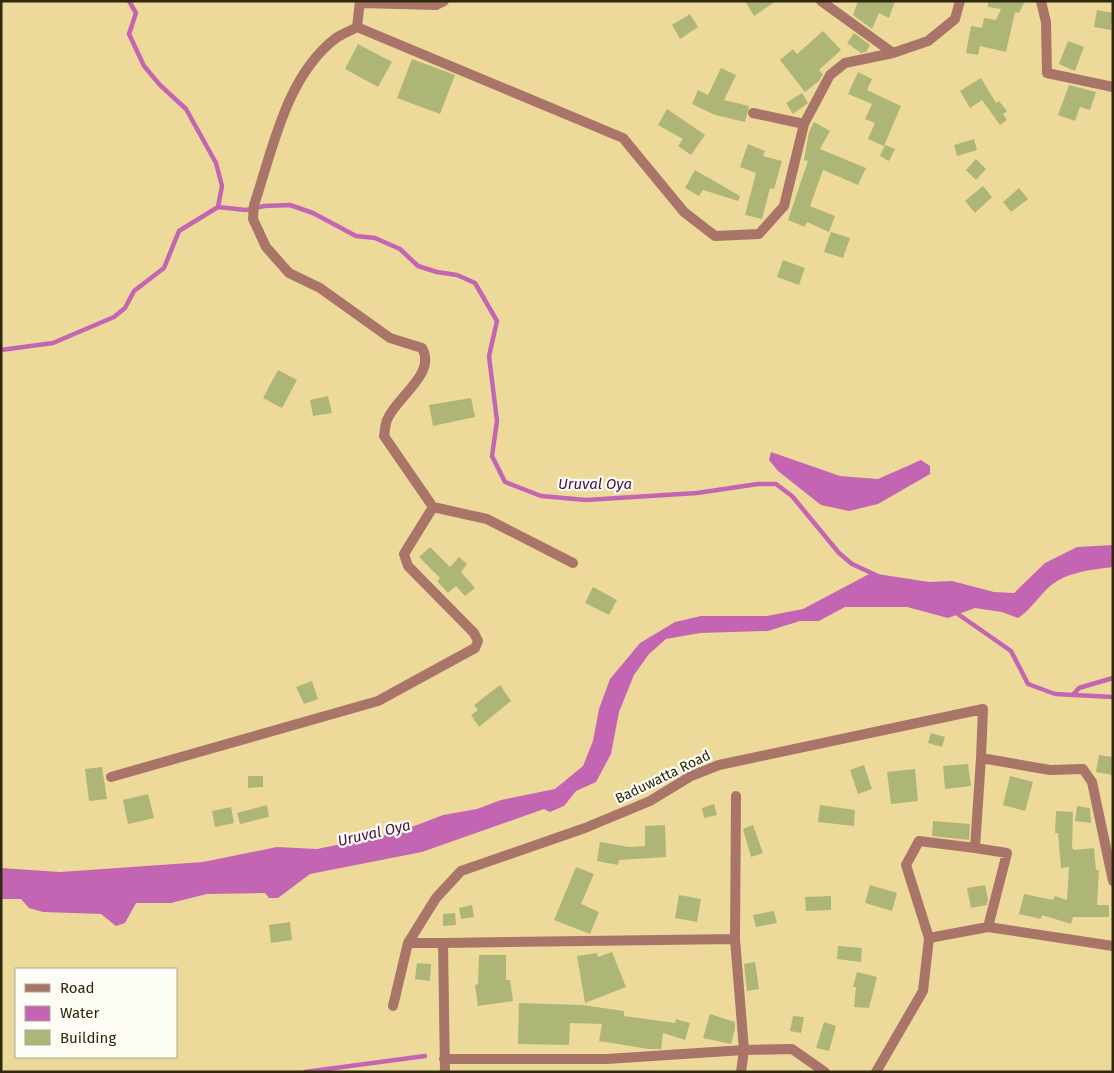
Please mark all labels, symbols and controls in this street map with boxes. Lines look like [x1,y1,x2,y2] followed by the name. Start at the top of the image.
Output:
[558,475,632,493] water label: Uruval Oya
[613,747,713,807] street label: Baduwatta Road
[336,816,412,850] water label: Uruval Oya
[15,968,178,1058] legend
[60,979,95,997] text: Road
[60,1004,99,1022] text: Water
[60,1029,116,1047] text: Building

